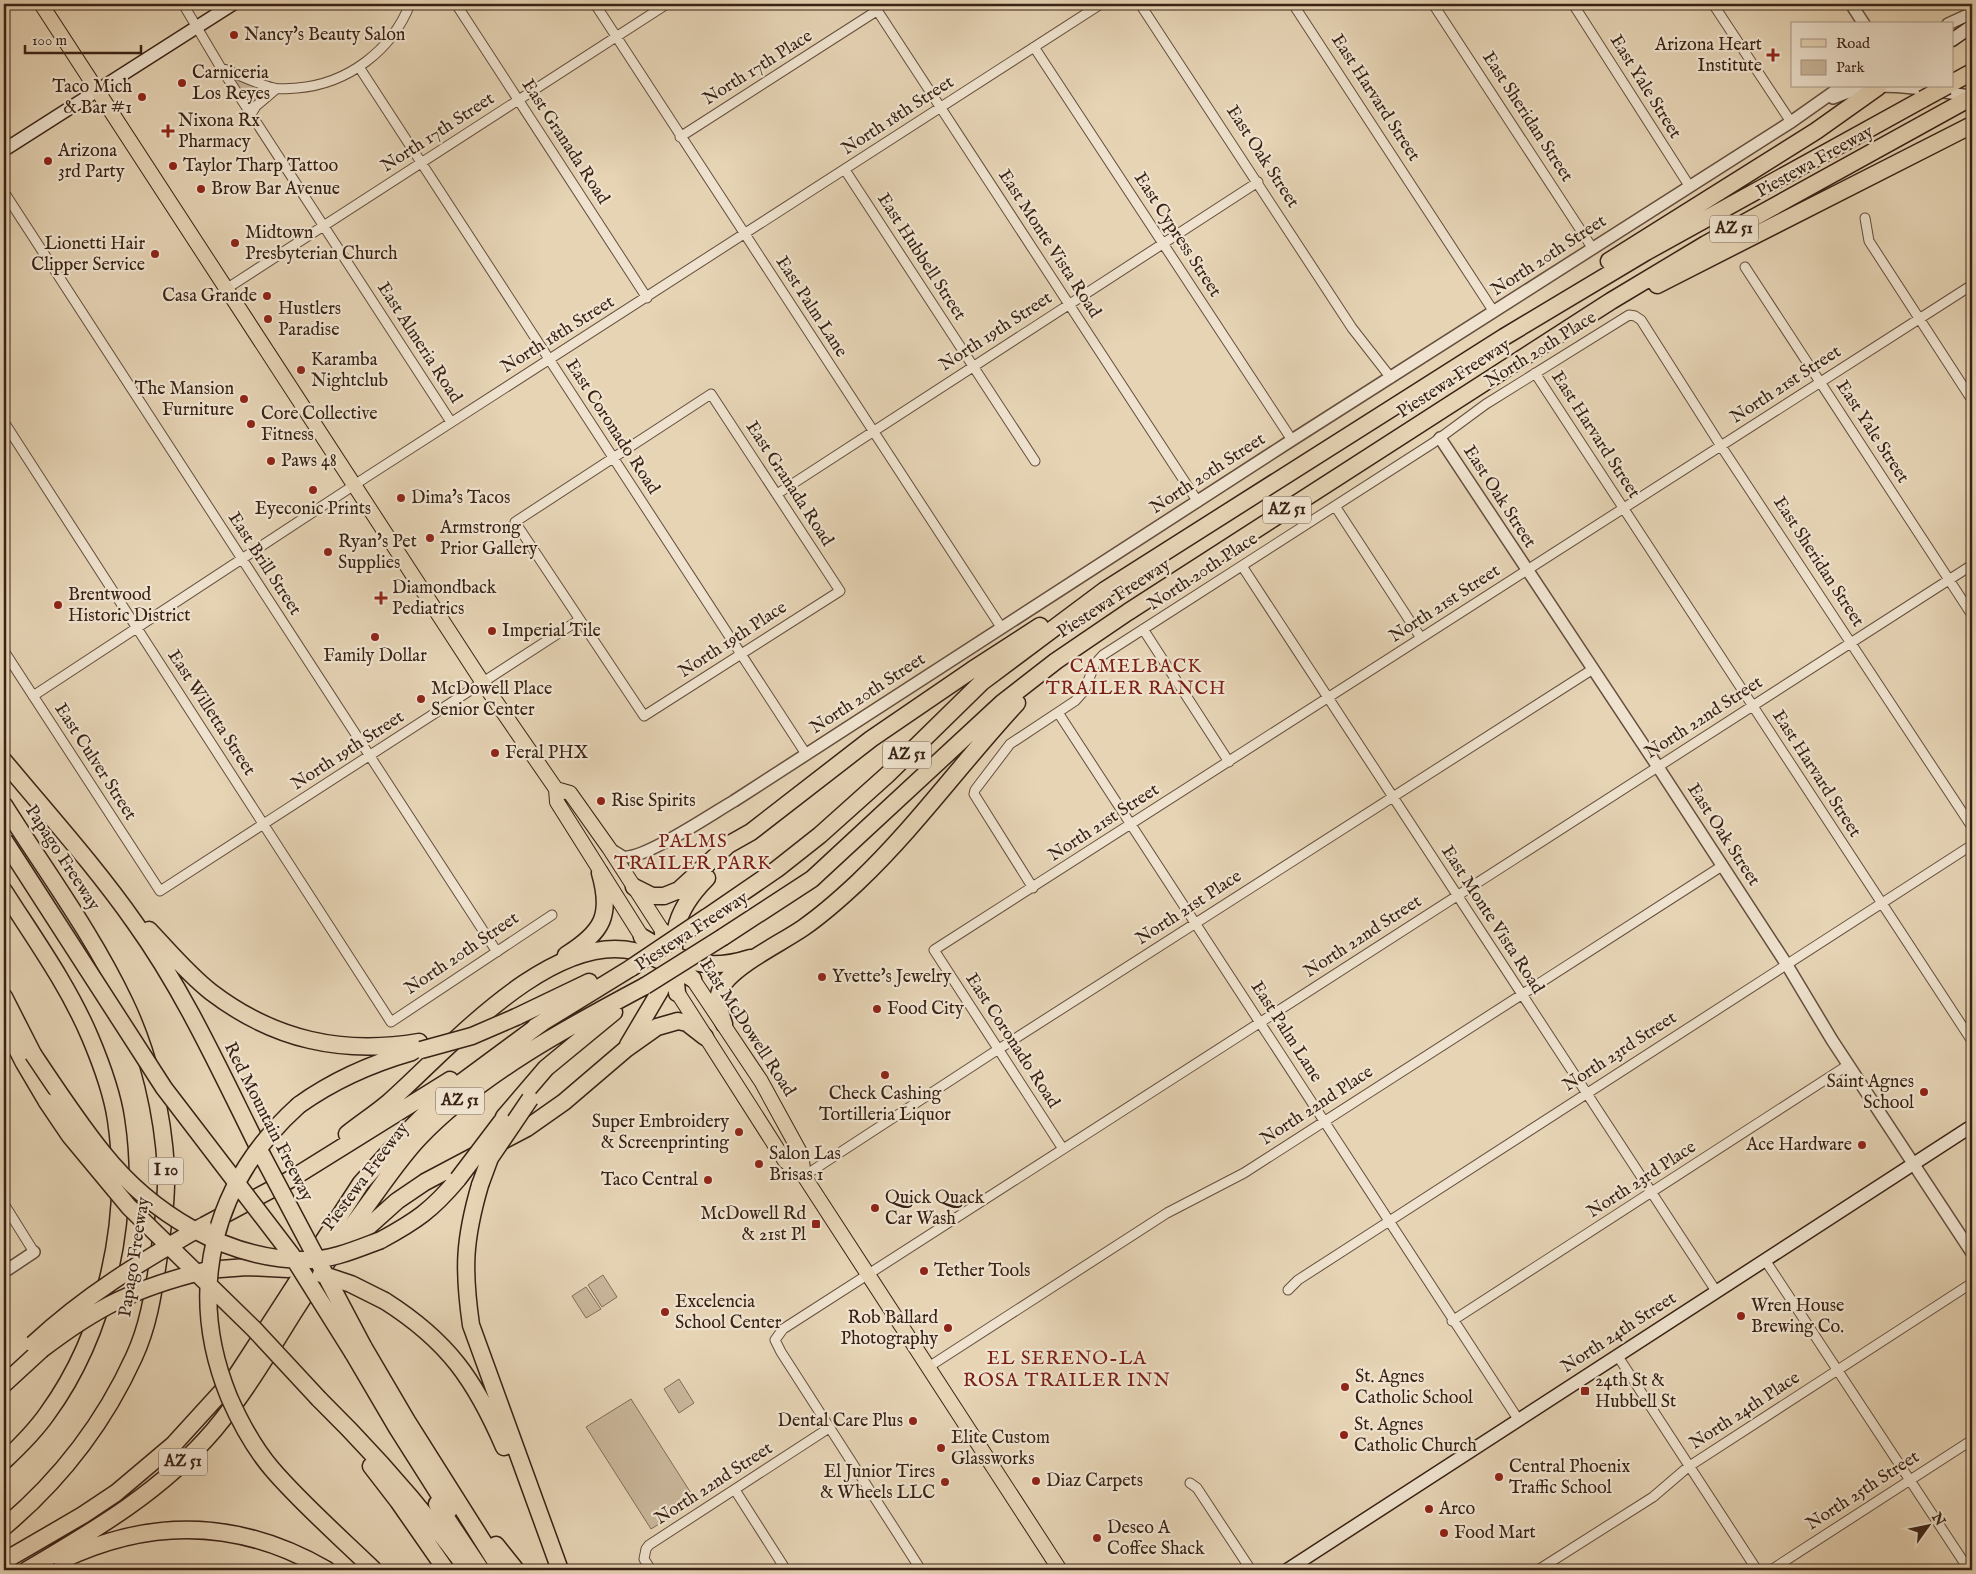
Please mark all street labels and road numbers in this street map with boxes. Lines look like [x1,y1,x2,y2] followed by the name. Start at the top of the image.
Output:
[699,25,817,111] street label: North 17th Place
[1325,30,1425,166] street label: East Harvard Street
[1604,31,1686,143] street label: East Yale Street
[1476,48,1578,186] street label: East Sheridan Street
[838,71,958,161] street label: North 18th Street
[516,75,614,209] street label: East Granada Road
[377,88,499,178] street label: North 17th Street
[1220,101,1304,213] street label: East Oak Street
[1752,120,1878,204] street label: Piestewa Freeway
[992,165,1106,323] street label: East Monte Vista Road
[1128,168,1226,302] street label: East Cypress Street
[871,189,971,325] street label: East Hubbell Street
[1487,210,1611,302] street label: North 20th Street
[1710,215,1758,242] road number: AZ 51
[770,252,852,362] street label: East Palm Lane
[371,278,467,408] street label: East Almeria Road
[935,287,1057,377] street label: North 19th Street
[497,291,619,379] street label: North 18th Street
[1481,307,1601,393] street label: North 20th Place
[1393,334,1515,424] street label: Piestewa Freeway
[1726,341,1846,429] street label: North 21st Street
[560,355,665,499] street label: East Coronado Road
[1545,367,1645,503] street label: East Harvard Street
[1830,376,1914,488] street label: East Yale Street
[740,417,838,551] street label: East Granada Road
[1146,428,1270,520] street label: North 20th Street
[1457,441,1541,553] street label: East Oak Street
[1767,493,1869,631] street label: East Sheridan Street
[1263,496,1311,524] road number: AZ 51
[222,508,306,620] street label: East Brill Street
[1143,528,1263,616] street label: North 20th Place
[1053,554,1175,644] street label: Piestewa Freeway
[1385,560,1505,648] street label: North 21st Street
[675,596,791,684] street label: North 19th Place
[162,646,260,780] street label: East Willetta Street
[806,648,930,740] street label: North 20th Street
[1641,671,1767,765] street label: North 22nd Street
[49,699,141,825] street label: East Culver Street
[287,706,409,796] street label: North 19th Street
[1766,706,1866,842] street label: East Harvard Street
[883,742,931,768] road number: AZ 51
[1044,779,1164,867] street label: North 21st Street
[1681,779,1765,891] street label: East Oak Street
[19,801,105,915] street label: Papago Freeway
[1435,841,1549,999] street label: East Monte Vista Road
[1132,865,1246,951] street label: North 21st Place
[631,887,753,977] street label: Piestewa Freeway
[1300,890,1426,984] street label: North 22nd Street
[401,907,523,1001] street label: North 20th Street
[694,955,800,1102] street label: East McDowell Road
[960,969,1065,1113] street label: East Coronado Road
[1245,977,1327,1087] street label: East Palm Lane
[1559,1007,1681,1097] street label: North 23rd Street
[218,1039,318,1206] street label: Red Mountain Freeway
[1256,1061,1378,1151] street label: North 22nd Place
[436,1088,484,1114] road number: AZ 51
[318,1118,414,1236] street label: Piestewa Freeway
[1583,1136,1701,1224] street label: North 23rd Place
[148,1158,184,1184] road number: I 10
[114,1195,156,1319] street label: Papago Freeway
[1557,1287,1681,1379] street label: North 24th Street
[1685,1367,1805,1455] street label: North 24th Place
[651,1437,777,1531] street label: North 22nd Street
[1802,1446,1924,1536] street label: North 25th Street
[159,1448,207,1475] road number: AZ 51

